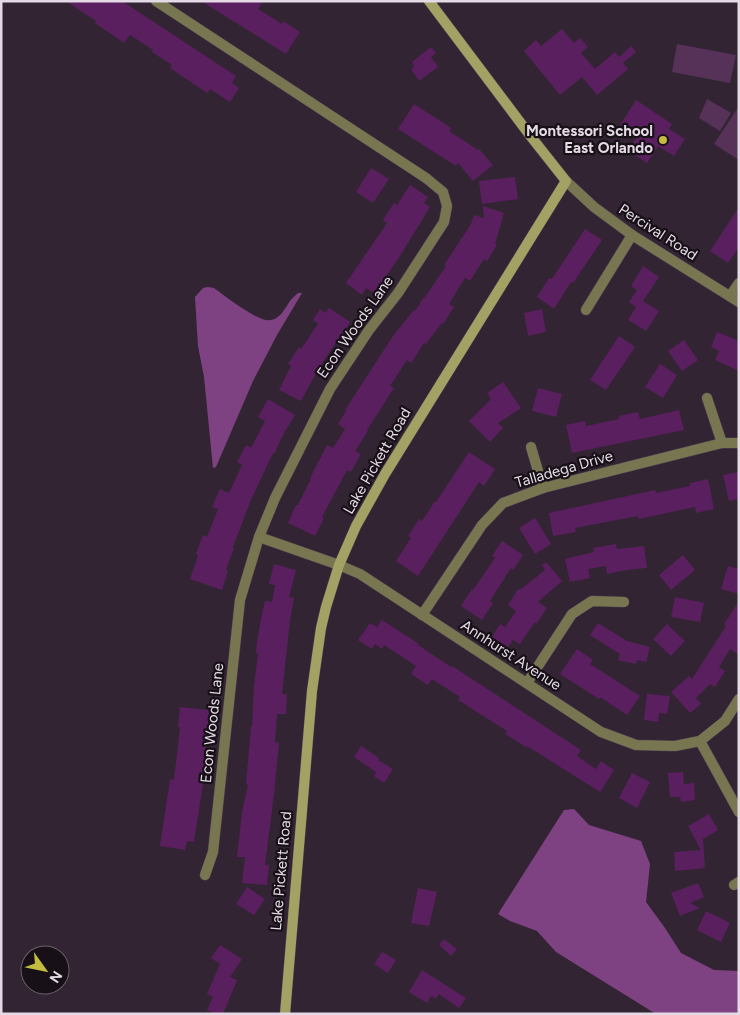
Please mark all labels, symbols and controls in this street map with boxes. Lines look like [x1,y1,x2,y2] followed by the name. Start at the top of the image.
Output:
[526,122,653,157] place label: Montessori School East Orlando
[657,134,669,146] marker: Montessori School East Orlando
[615,200,701,264] street label: Percival Road
[313,272,397,382] street label: Econ Woods Lane
[339,405,415,517] street label: Lake Pickett Road
[513,446,615,492] street label: Talladega Drive
[458,616,564,694] street label: Annhurst Avenue
[197,662,227,784] street label: Econ Woods Lane
[267,811,295,931] street label: Lake Pickett Road
[20,945,70,995] north arrow
[45,968,66,986] text: N

